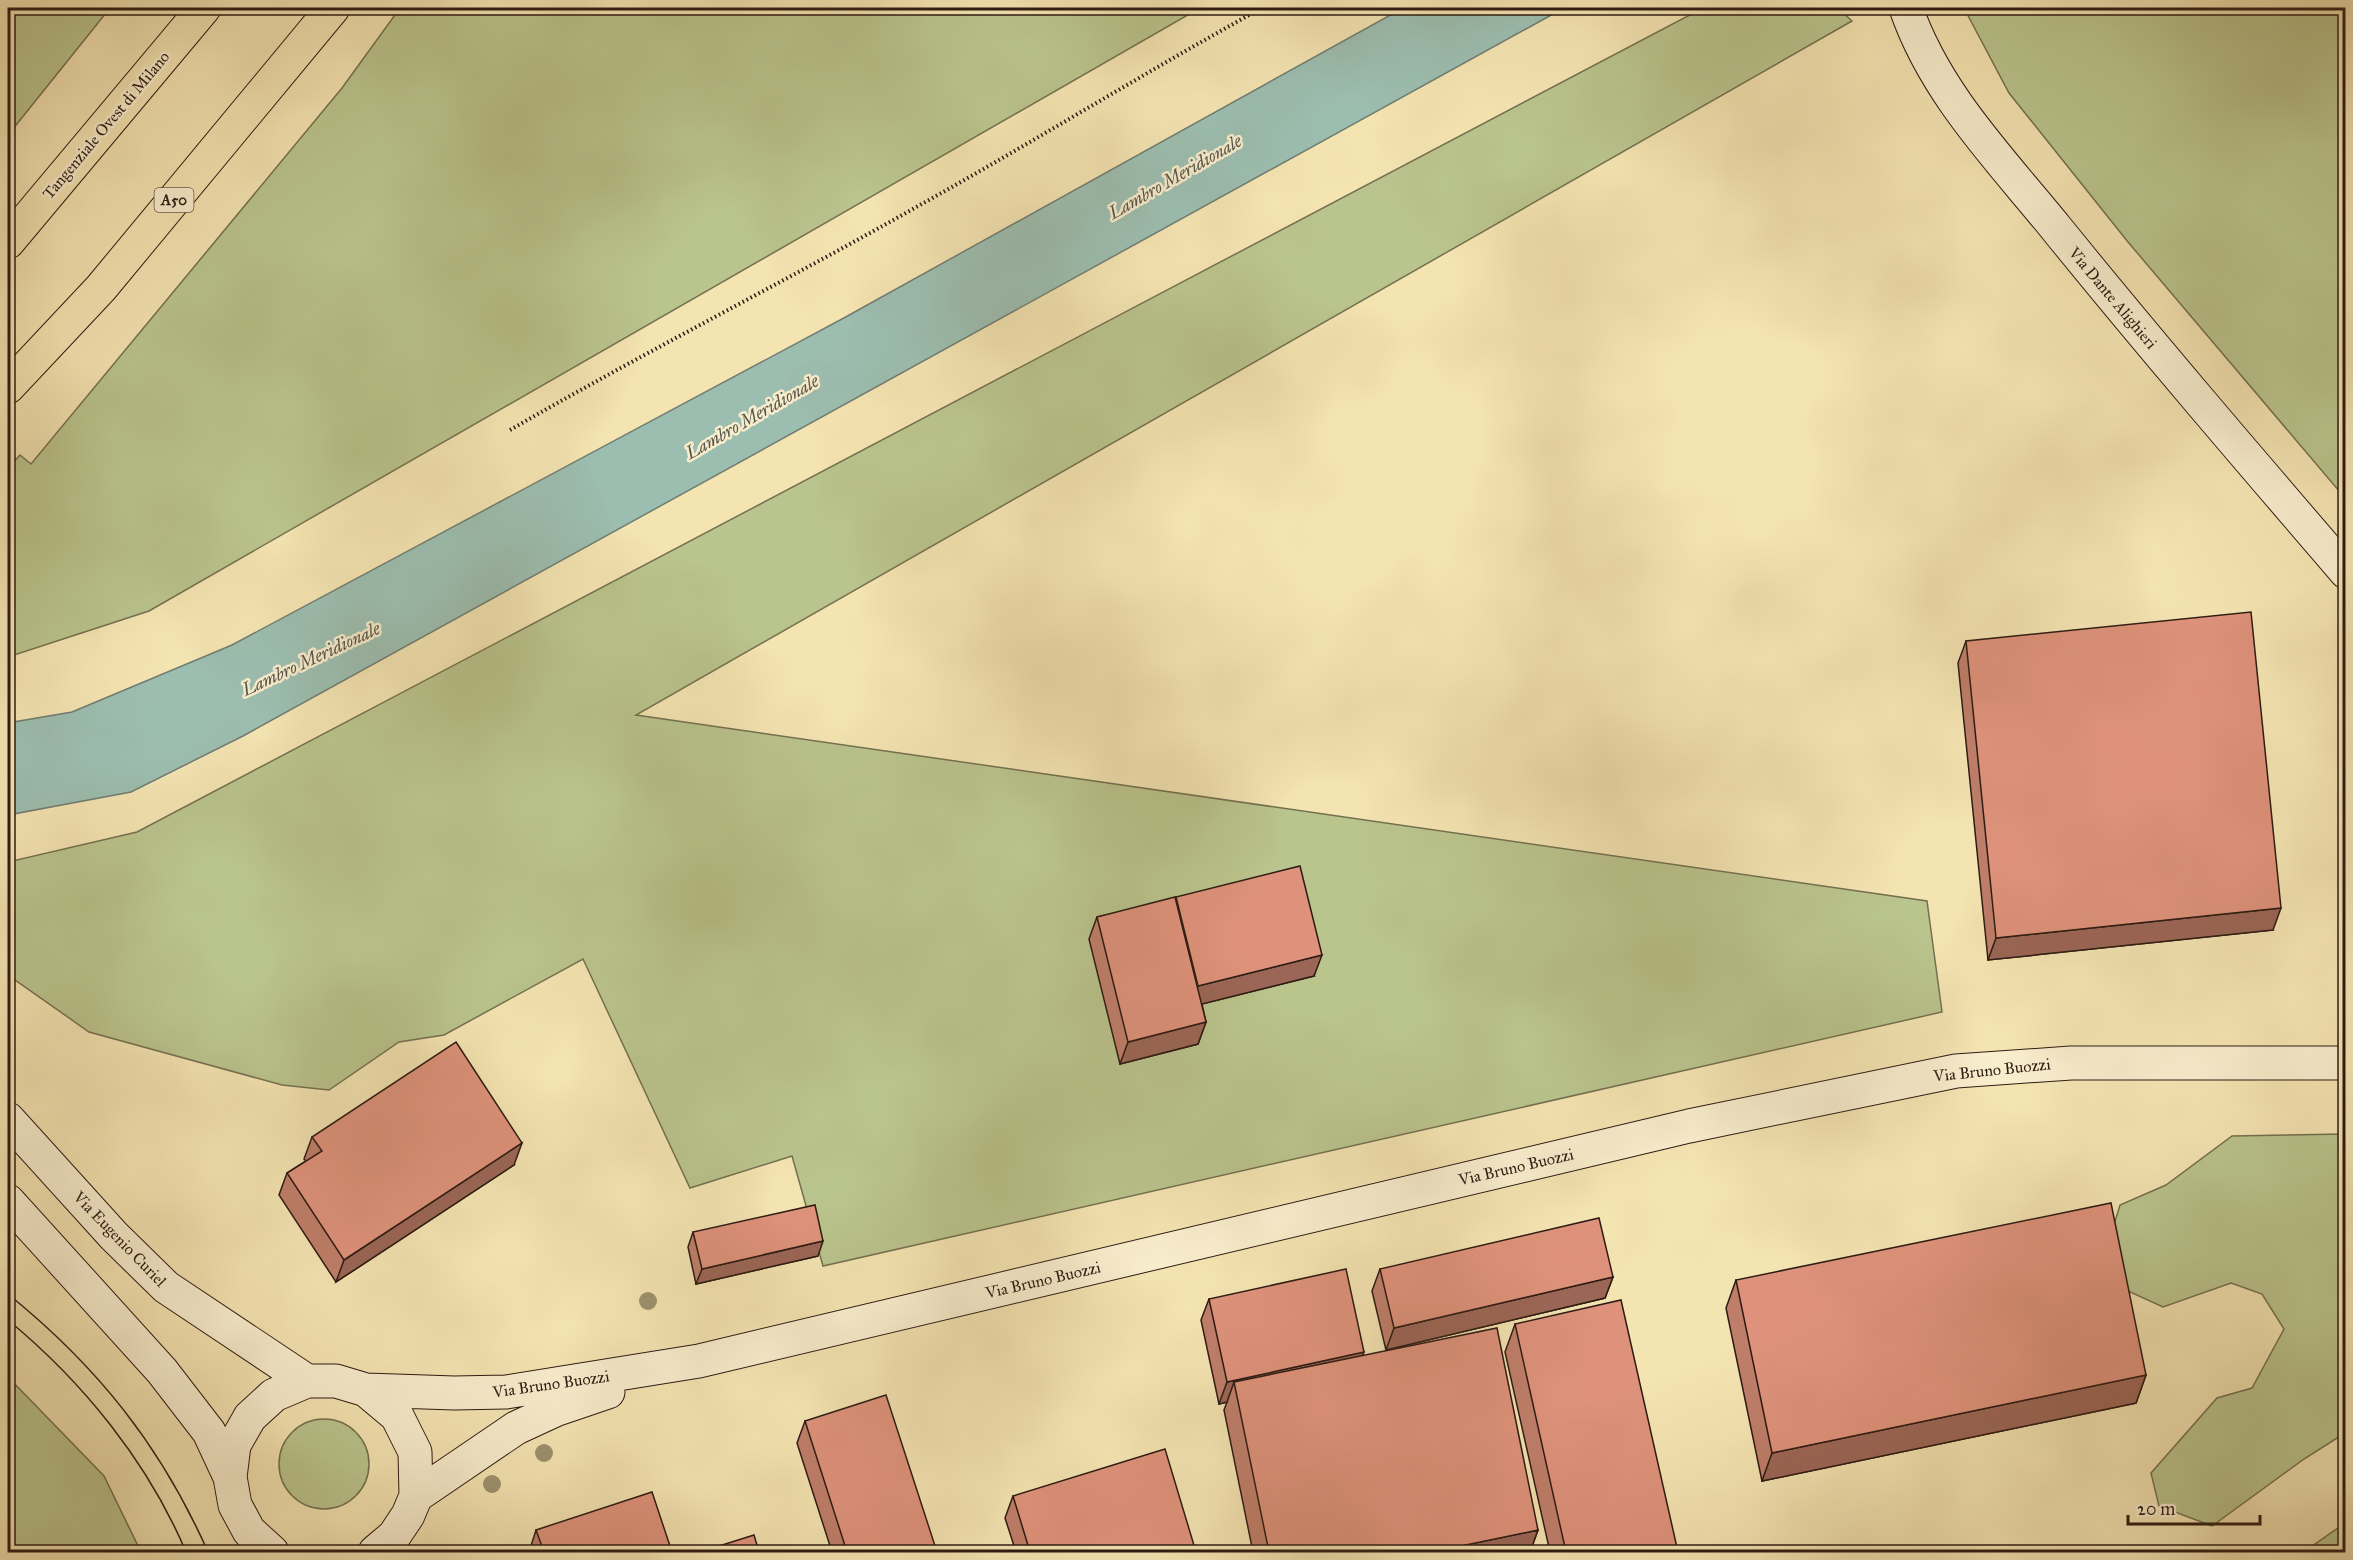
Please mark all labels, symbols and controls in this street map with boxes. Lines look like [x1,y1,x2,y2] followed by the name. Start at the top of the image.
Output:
[39,47,174,203] street label: Tangenziale Ovest di Milano
[1104,129,1247,225] water label: Lambro Meridionale
[154,188,194,212] road number: A50
[2064,243,2161,354] street label: Via Dante Alighieri
[681,369,824,465] water label: Lambro Meridionale
[237,617,385,701] water label: Lambro Meridionale
[1932,1054,2052,1086] street label: Via Bruno Buozzi
[1456,1144,1576,1190] street label: Via Bruno Buozzi
[68,1187,171,1292] street label: Via Eugenio Curiel
[983,1257,1103,1303] street label: Via Bruno Buozzi
[490,1366,611,1402] street label: Via Bruno Buozzi
[2128,1488,2260,1526] scale bar
[2137,1498,2175,1520] text: 20 m

